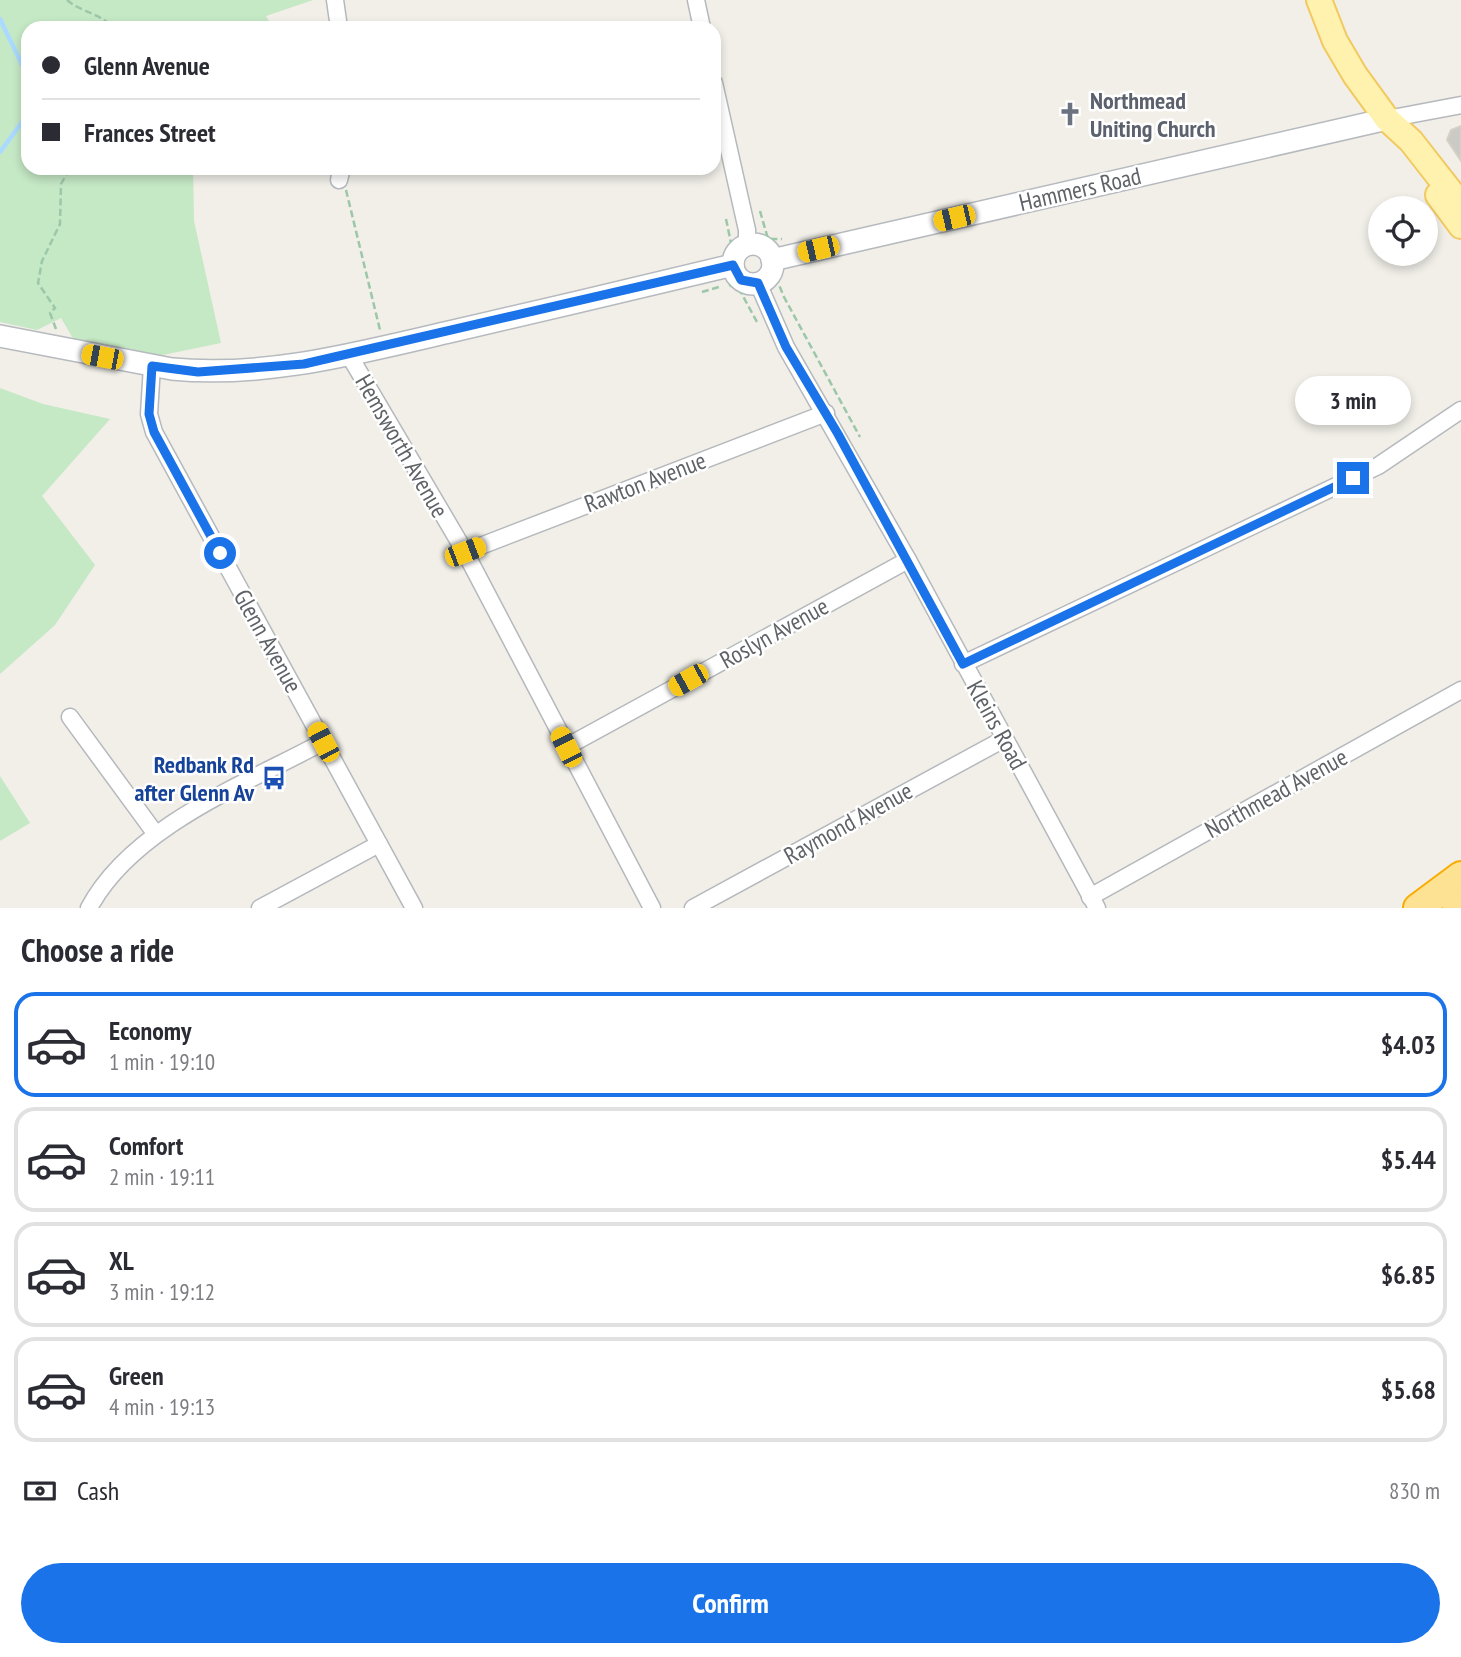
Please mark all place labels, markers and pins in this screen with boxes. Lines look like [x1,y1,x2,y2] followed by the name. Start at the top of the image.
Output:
[1090,85,1216,144] place label: Northmead Uniting Church
[1056,100,1084,128] church icon: Northmead Uniting Church
[135,749,254,808] place label: Redbank Rd after Glenn Av
[260,764,288,792] bus stop icon: Redbank Rd after Glenn Av

